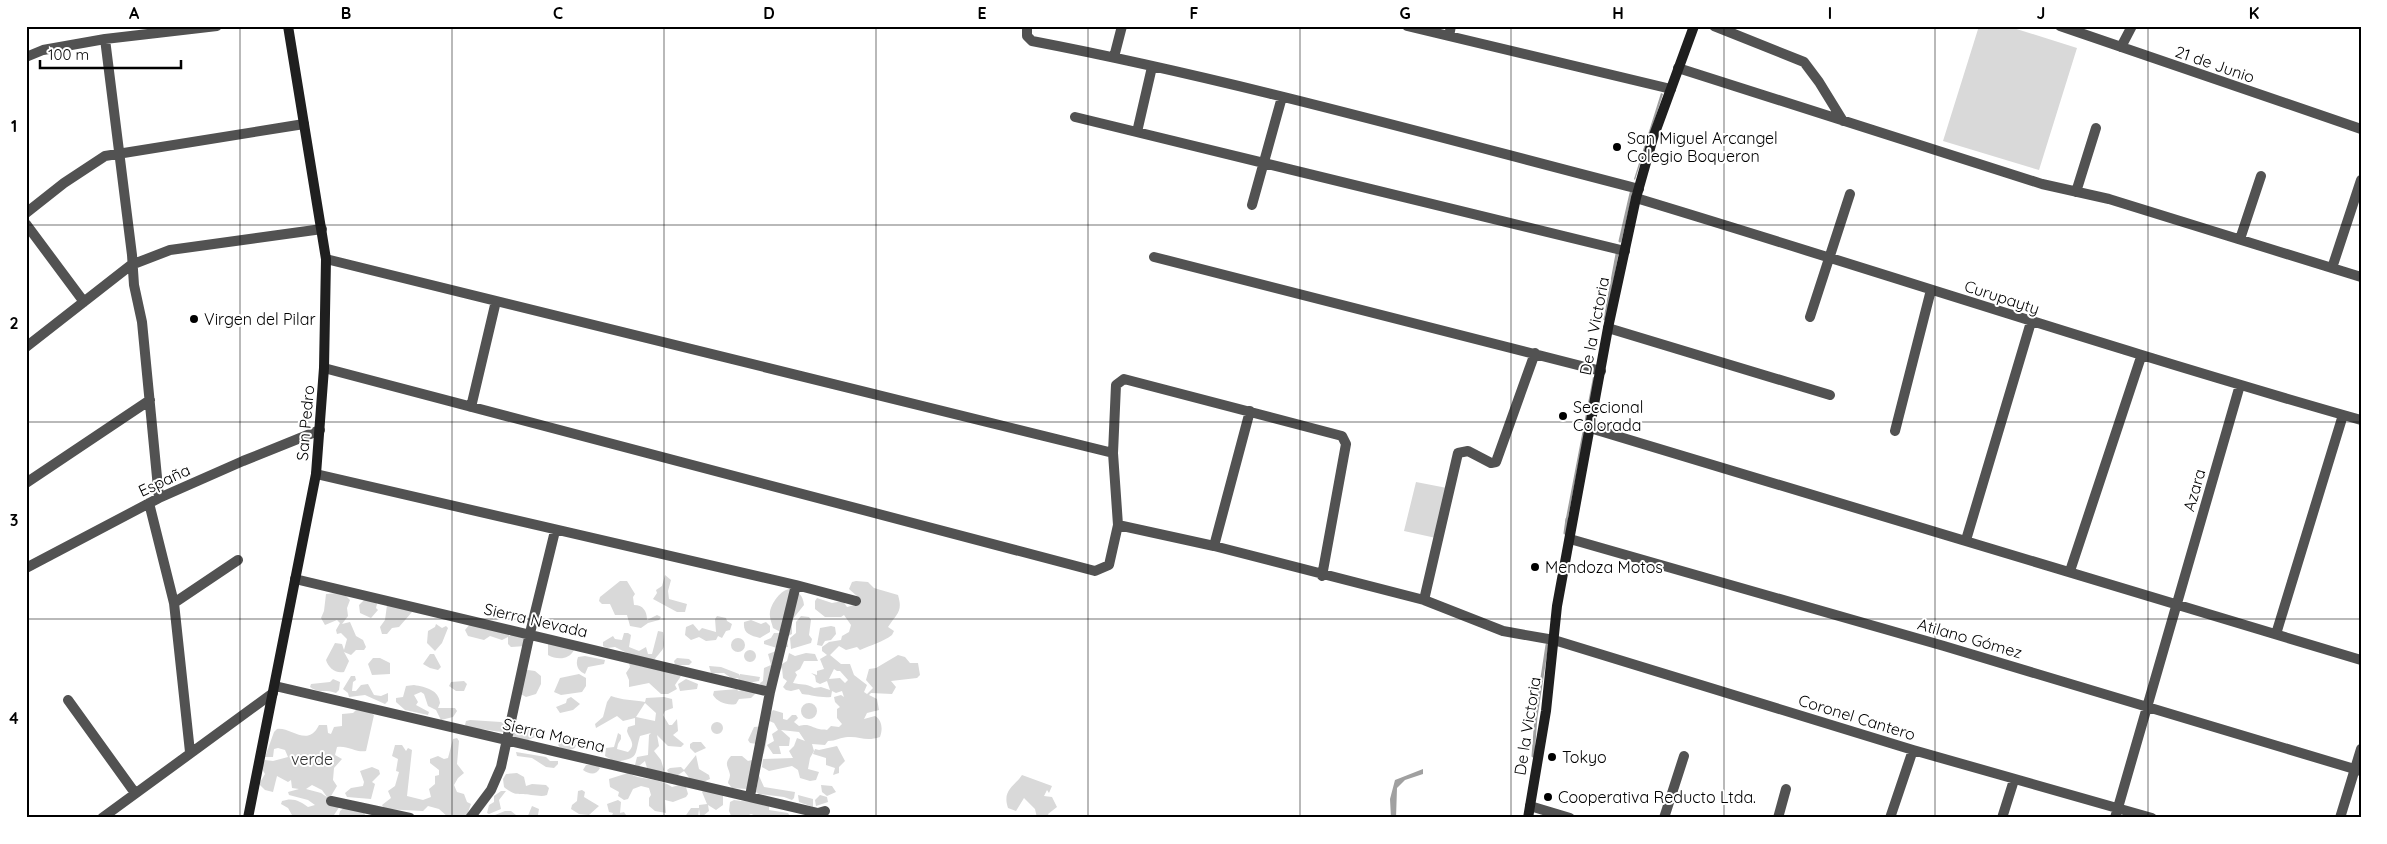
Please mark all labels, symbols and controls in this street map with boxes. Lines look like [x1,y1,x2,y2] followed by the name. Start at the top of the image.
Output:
[129,3,140,23] text: A
[341,3,351,23] text: B
[553,3,563,23] text: C
[763,3,775,23] text: D
[977,3,987,23] text: E
[1190,3,1199,23] text: F
[1399,3,1411,23] text: G
[1612,3,1624,23] text: H
[1828,3,1832,23] text: I
[2037,3,2045,23] text: J
[2249,3,2259,23] text: K
[40,38,181,70] scale bar
[2173,41,2257,87] street label: 21 de Junio
[48,45,89,64] text: 100 m
[11,116,17,136] text: 1
[1627,128,1778,166] place label: San Miguel Arcangel Colegio Boqueron
[1611,141,1623,153] marker: San Miguel Arcangel Colegio Boqueron
[1575,275,1613,377] street label: De la Victoria
[1962,275,2042,319] street label: Curupayty
[204,309,316,329] place label: Virgen del Pilar
[9,313,19,333] text: 2
[188,313,200,325] marker: Virgen del Pilar
[292,384,318,462] street label: San Pedro
[1573,397,1643,435] place label: Seccional Colorada
[1557,410,1569,422] marker: Seccional Colorada
[135,459,193,501] street label: España
[2178,466,2210,514] street label: Azara
[10,510,18,530] text: 3
[1545,557,1663,577] place label: Mendoza Motos
[1529,561,1541,573] marker: Mendoza Motos
[482,598,590,642] street label: Sierra Nevada
[1915,614,2025,662] street label: Atilano Gómez
[1509,675,1545,777] street label: De la Victoria
[1796,690,1918,744] street label: Coronel Cantero
[9,708,19,728] text: 4
[501,714,607,756] street label: Sierra Morena
[1562,747,1607,767] place label: Tokyo
[291,749,333,769] park label: verde
[1546,751,1558,763] marker: Tokyo
[1558,787,1756,807] place label: Cooperativa Reducto Ltda.
[1542,791,1554,803] marker: Cooperativa Reducto Ltda.

